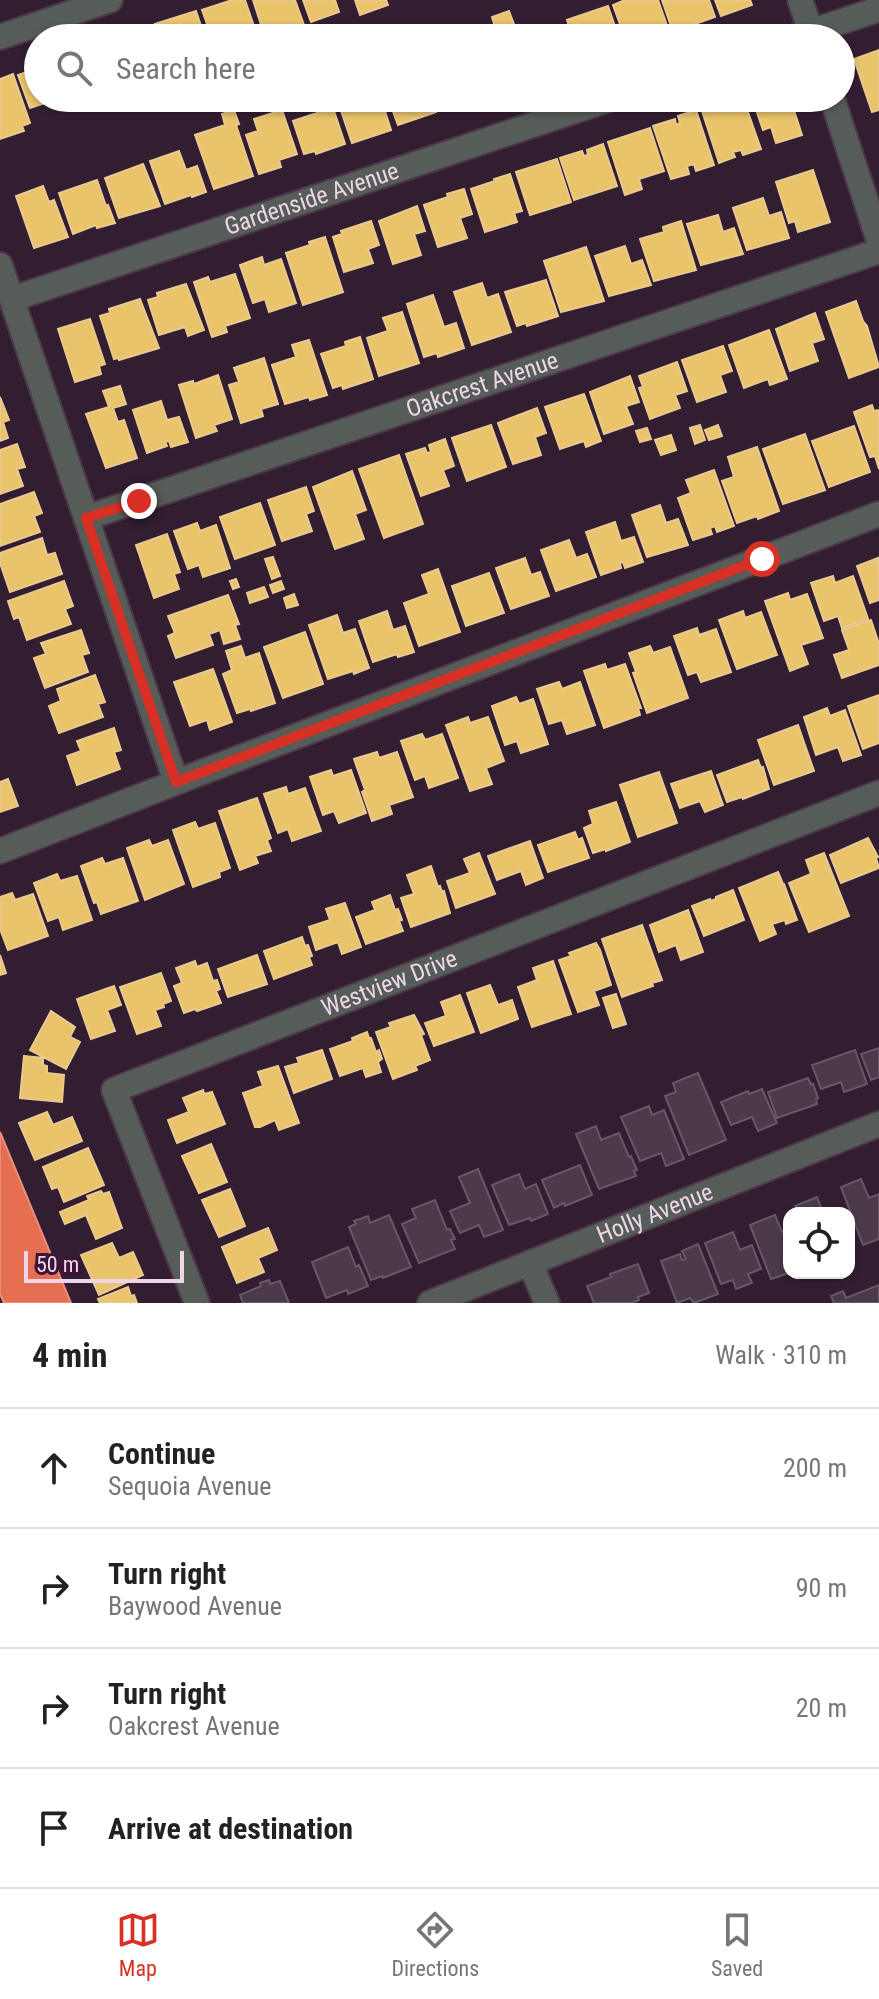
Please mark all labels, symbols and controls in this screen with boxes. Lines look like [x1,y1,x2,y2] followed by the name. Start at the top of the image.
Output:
[24,24,855,112] search box
[52,46,96,90] icon: search
[116,51,256,86] text: Search here
[221,157,402,241] street label: Gardenside Avenue
[402,346,562,423] street label: Oakcrest Avenue
[121,483,157,519] route end
[744,541,780,577] route start
[318,944,461,1022] street label: Westview Drive
[593,1178,717,1249] street label: Holly Avenue
[783,1207,855,1279] map controls
[783,1207,855,1279] button: locate
[24,1247,184,1283] scale bar
[36,1252,79,1277] text: 50 m
[32,1335,108,1375] text: 4 min
[715,1340,847,1370] text: Walk · 310 m
[108,1436,215,1471] text: Continue
[32,1446,76,1490] icon: ahead
[783,1453,847,1483] text: 200 m
[108,1471,272,1501] text: Sequoia Avenue
[108,1556,226,1591] text: Turn right
[32,1566,76,1610] icon: right
[796,1573,847,1603] text: 90 m
[108,1591,282,1621] text: Baywood Avenue
[108,1676,226,1711] text: Turn right
[32,1686,76,1730] icon: right
[796,1693,847,1723] text: 20 m
[108,1711,280,1741] text: Oakcrest Avenue
[32,1806,76,1850] icon: arrive
[108,1811,353,1846] text: Arrive at destination
[116,1908,160,1981] tab: Map
[391,1908,479,1981] tab: Directions
[711,1908,763,1981] tab: Saved

